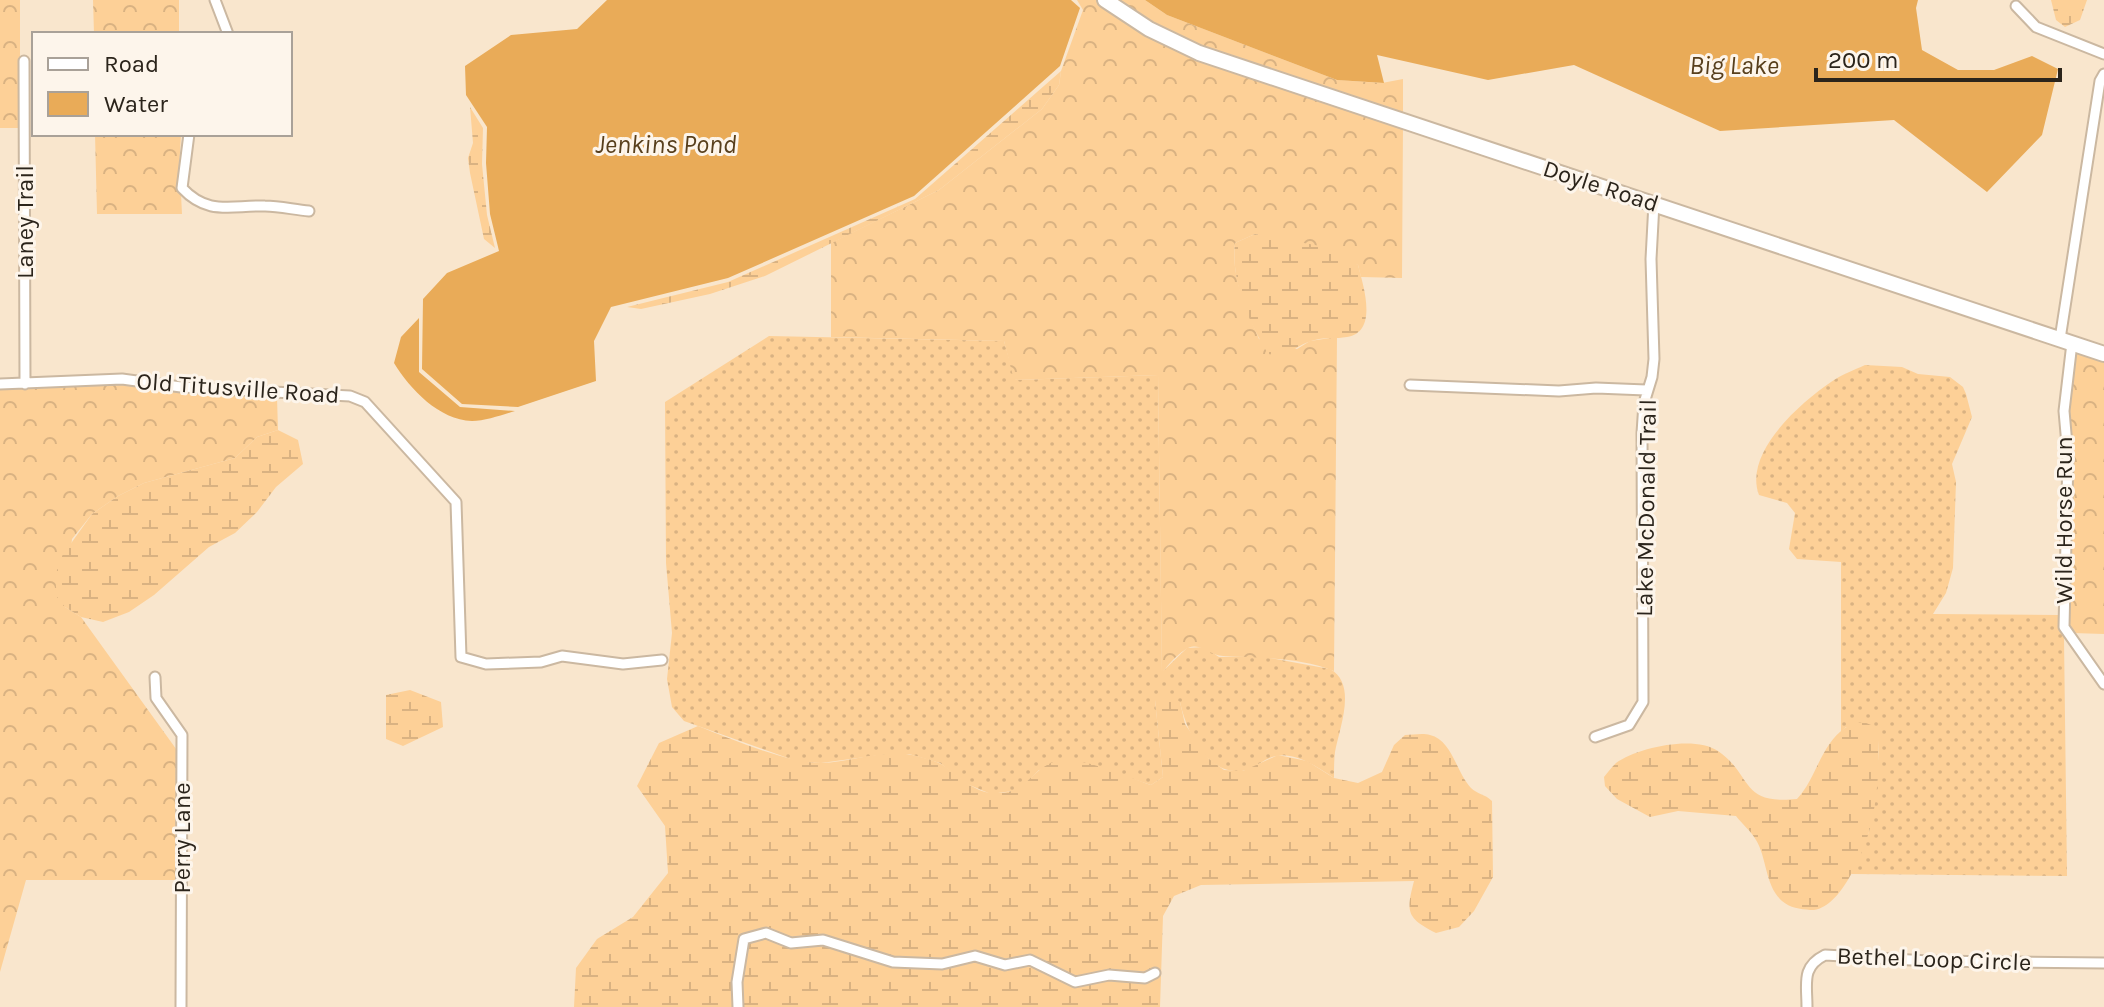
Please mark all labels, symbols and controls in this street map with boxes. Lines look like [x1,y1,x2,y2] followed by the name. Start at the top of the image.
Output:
[32,32,292,136] legend
[1816,32,2060,82] scale bar
[1828,46,1899,74] text: 200 m
[104,50,159,78] text: Road
[1689,50,1779,81] water label: Big Lake
[104,90,168,118] text: Water
[595,129,737,160] water label: Jenkins Pond
[1540,154,1662,218] street label: Doyle Road
[11,165,39,279] street label: Laney Trail
[136,367,340,409] street label: Old Titusville Road
[1630,399,1662,617] street label: Lake McDonald Trail
[2050,436,2078,604] street label: Wild Horse Run
[168,782,196,894] street label: Perry Lane
[1836,942,2032,976] street label: Bethel Loop Circle

